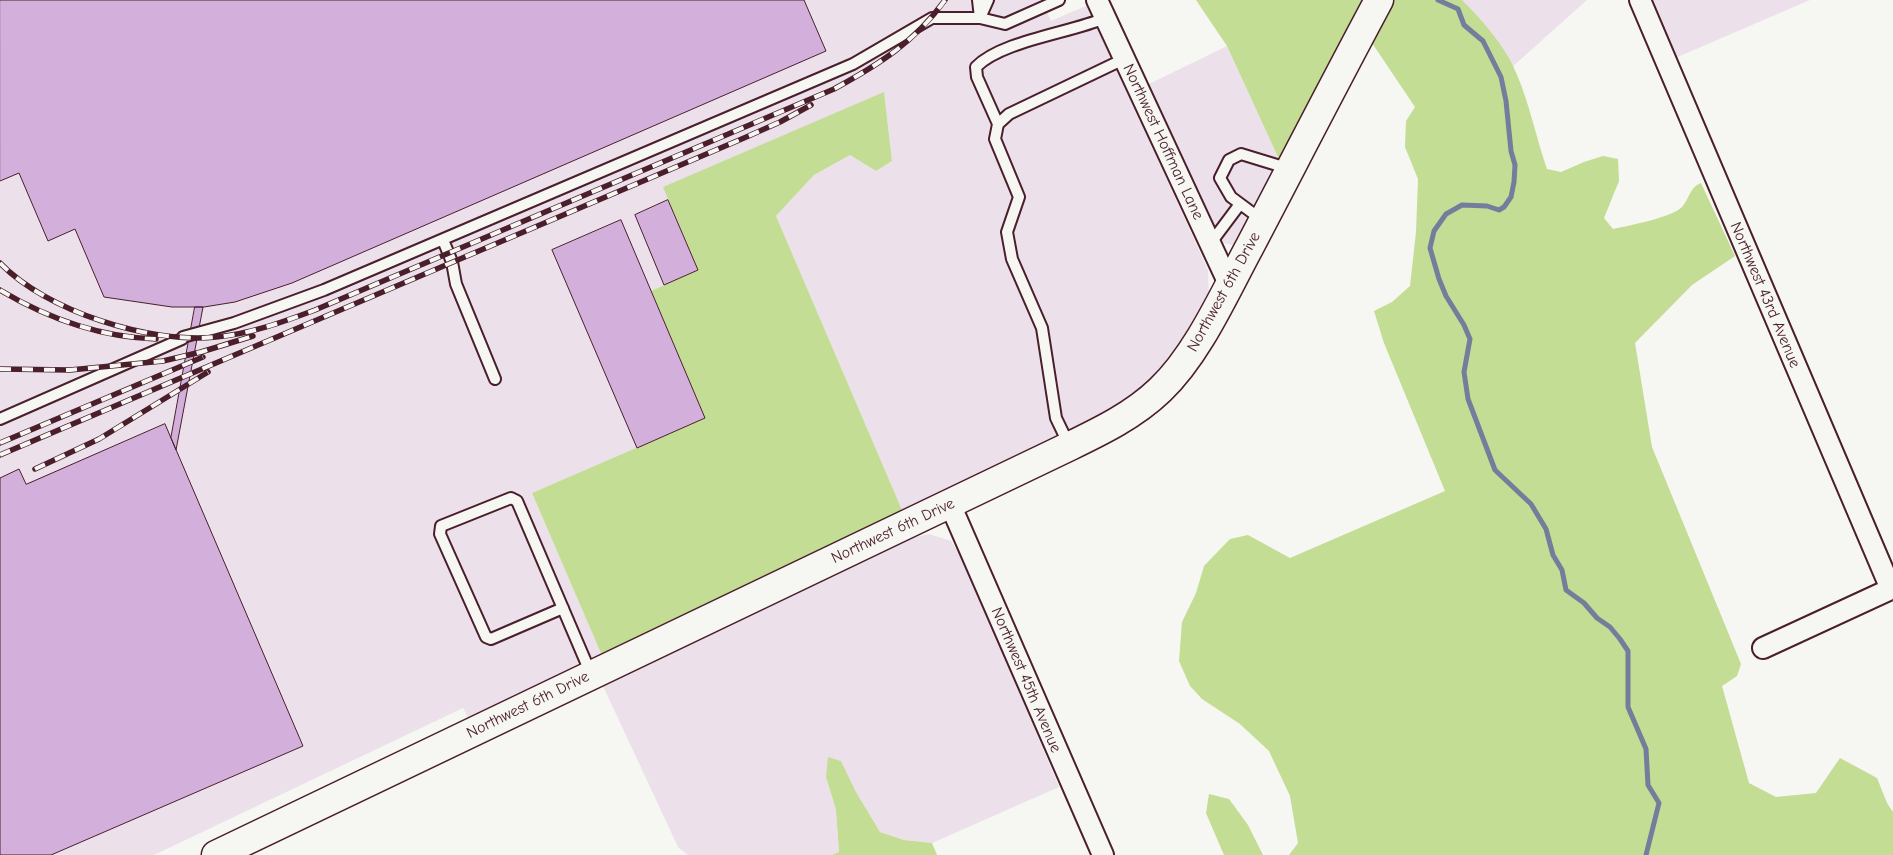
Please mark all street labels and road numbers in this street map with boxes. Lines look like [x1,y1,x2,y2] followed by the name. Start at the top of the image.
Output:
[1118,61,1208,223] street label: Northwest Hoffman Lane
[1726,219,1804,371] street label: Northwest 43rd Avenue
[1183,229,1265,355] street label: Northwest 6th Drive
[828,494,958,568] street label: Northwest 6th Drive
[987,604,1065,756] street label: Northwest 45th Avenue
[464,667,592,743] street label: Northwest 6th Drive

